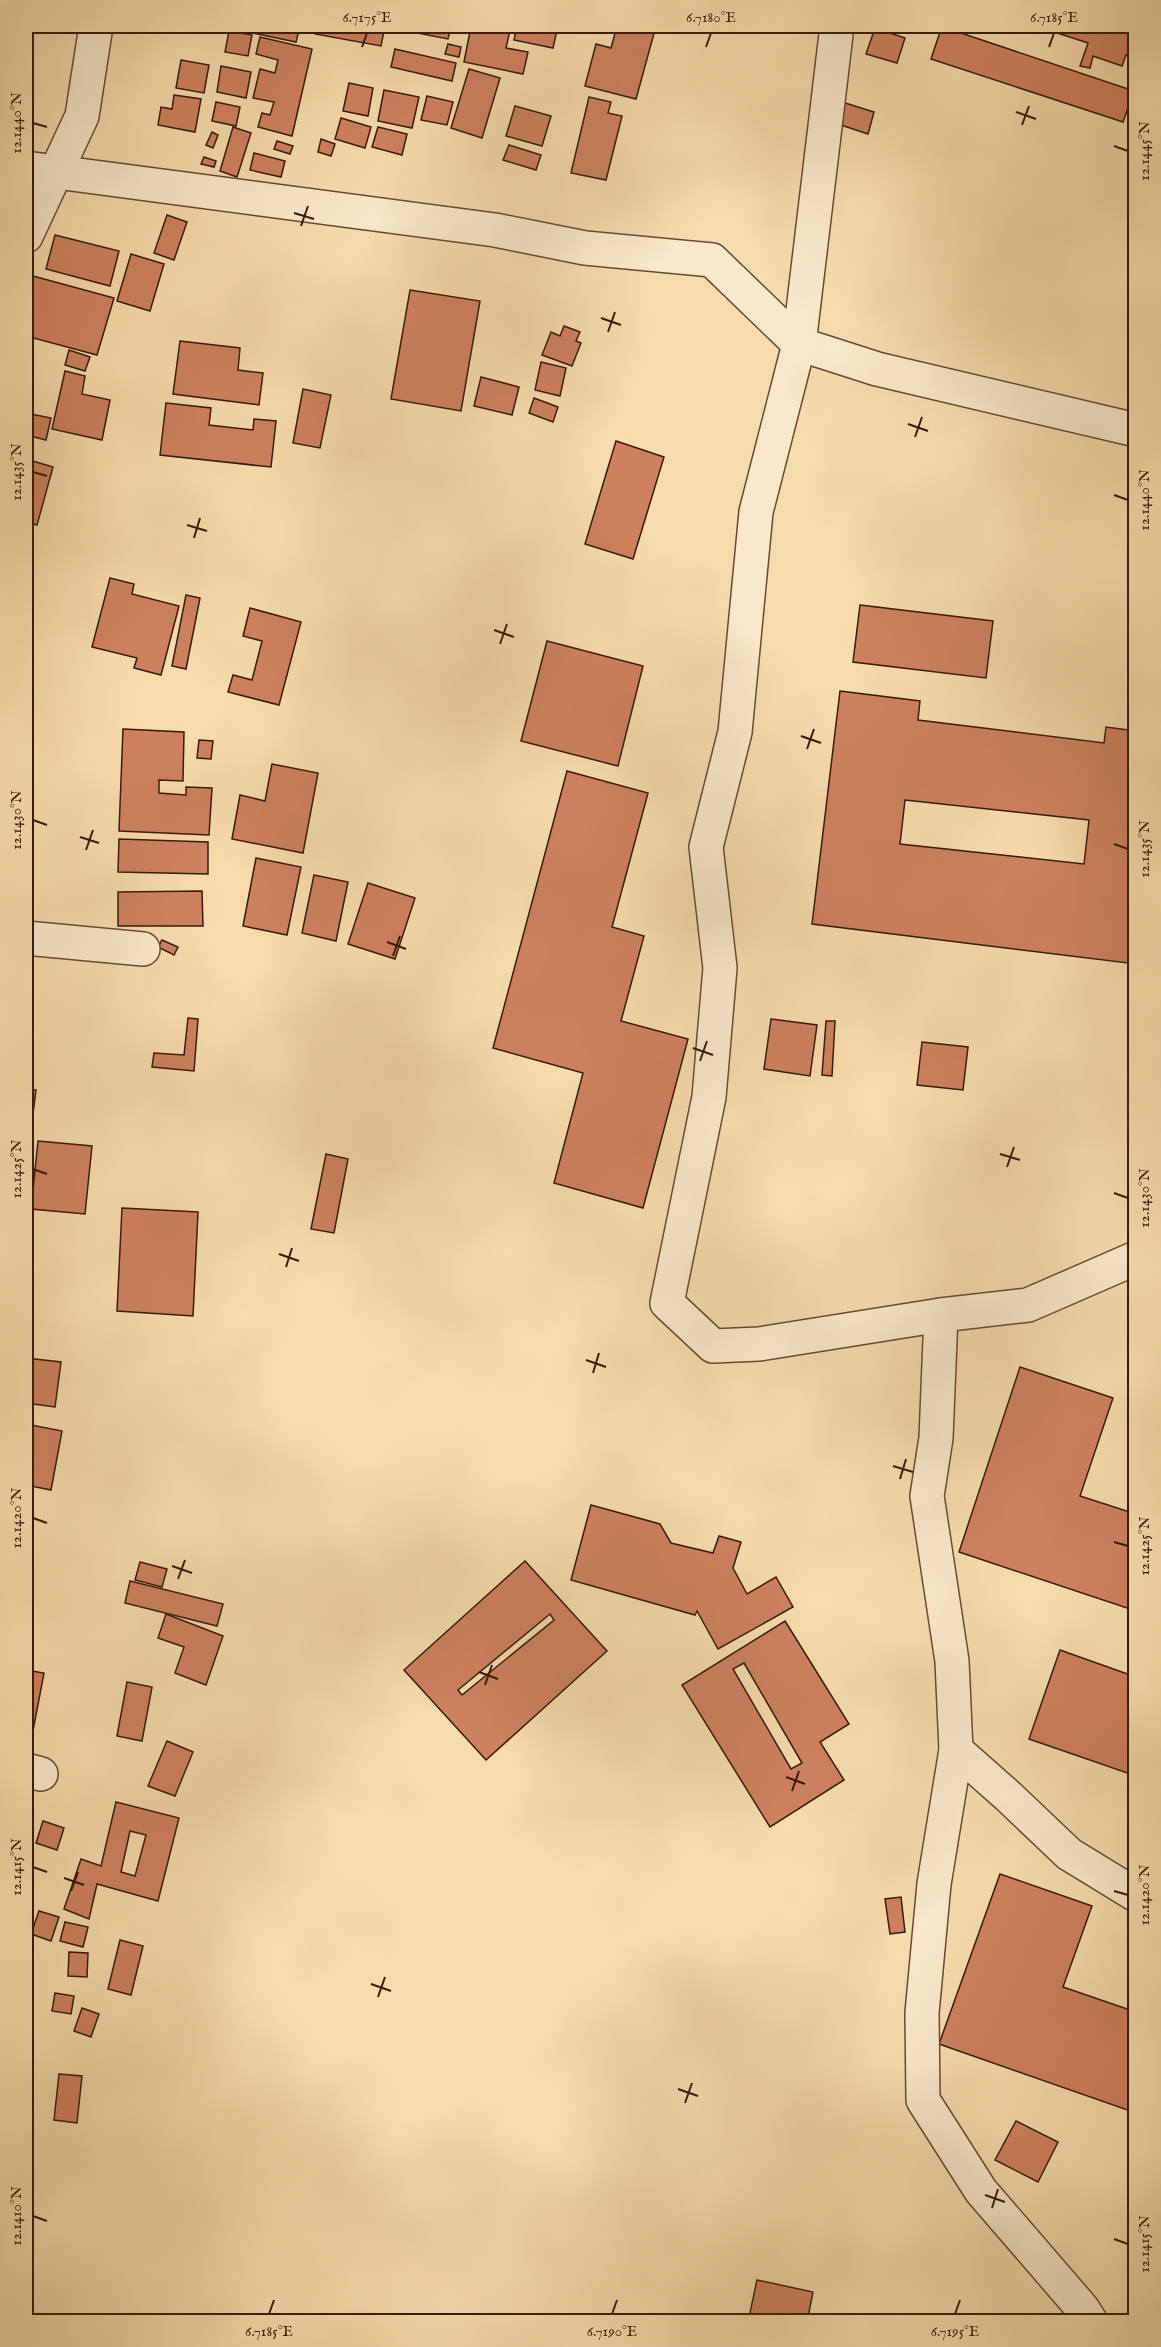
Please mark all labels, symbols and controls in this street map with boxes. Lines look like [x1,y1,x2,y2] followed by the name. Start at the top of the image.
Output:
[343,8,391,27] text: 6.7175°E
[686,8,736,27] text: 6.7180°E
[1030,8,1078,27] text: 6.7185°E
[7,92,26,154] text: 12.1440°N
[1135,121,1154,181] text: 12.1445°N
[7,443,26,501] text: 12.1435°N
[1135,469,1154,531] text: 12.1440°N
[7,790,26,850] text: 12.1430°N
[1135,820,1154,878] text: 12.1435°N
[7,1140,26,1198] text: 12.1425°N
[1135,1168,1154,1228] text: 12.1430°N
[7,1488,26,1548] text: 12.1420°N
[1135,1517,1154,1575] text: 12.1425°N
[7,1838,26,1896] text: 12.1415°N
[1135,1865,1154,1925] text: 12.1420°N
[7,2186,26,2246] text: 12.1410°N
[1135,2215,1154,2273] text: 12.1415°N
[245,2322,293,2341] text: 6.7185°E
[587,2322,637,2341] text: 6.7190°E
[931,2322,979,2341] text: 6.7195°E

